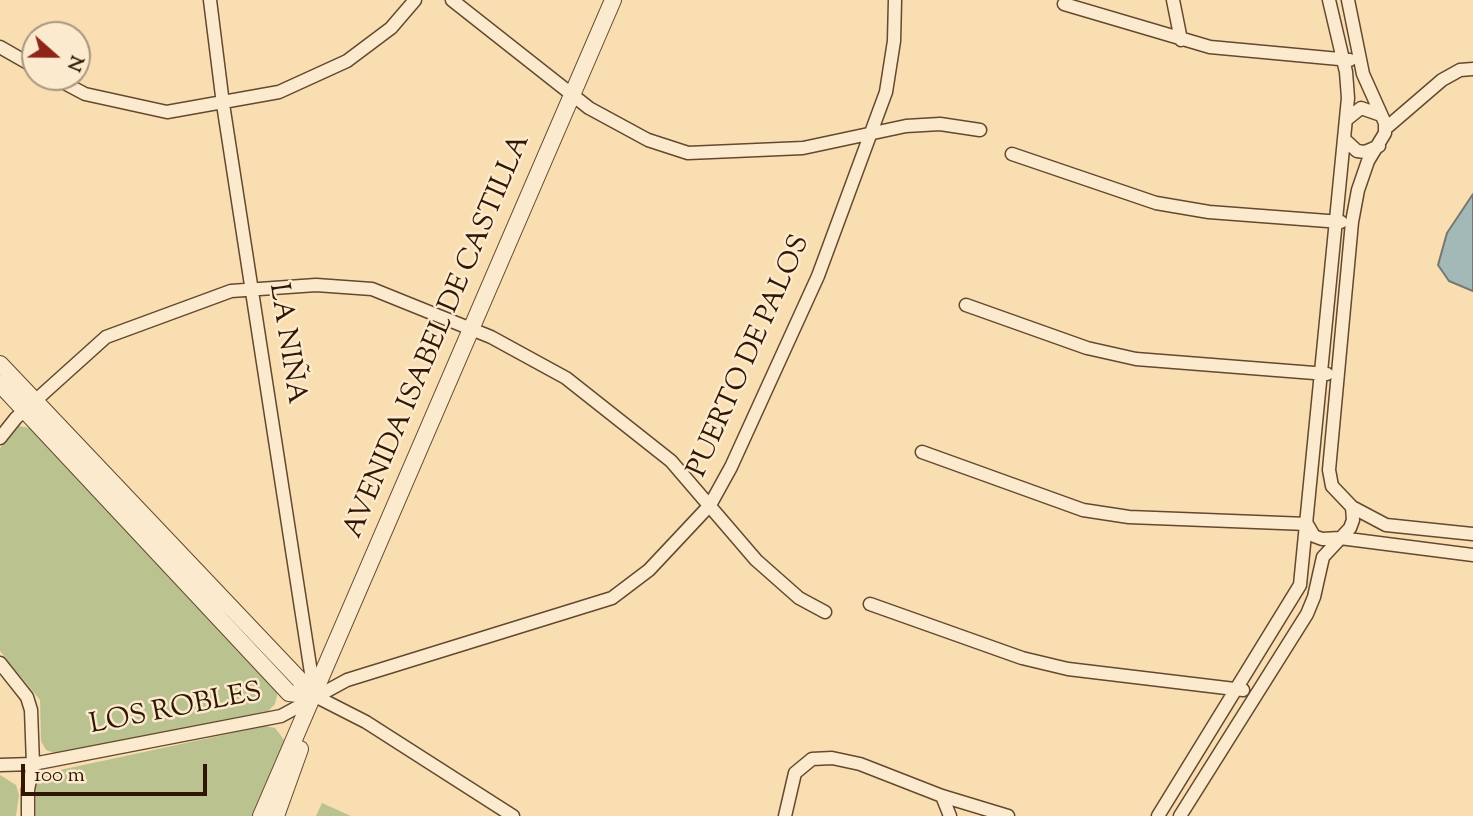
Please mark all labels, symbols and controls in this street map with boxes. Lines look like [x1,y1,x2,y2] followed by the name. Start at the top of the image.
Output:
[21,21,91,91] north arrow
[59,51,90,75] text: N
[338,130,540,544] street label: AVENIDA ISABEL DE CASTILLA
[683,231,819,483] street label: PUERTO DE PALOS
[259,281,311,407] street label: LA NIÑA
[87,678,265,744] street label: LOS ROBLES
[24,750,210,794] scale bar
[34,761,85,791] text: 100 m

